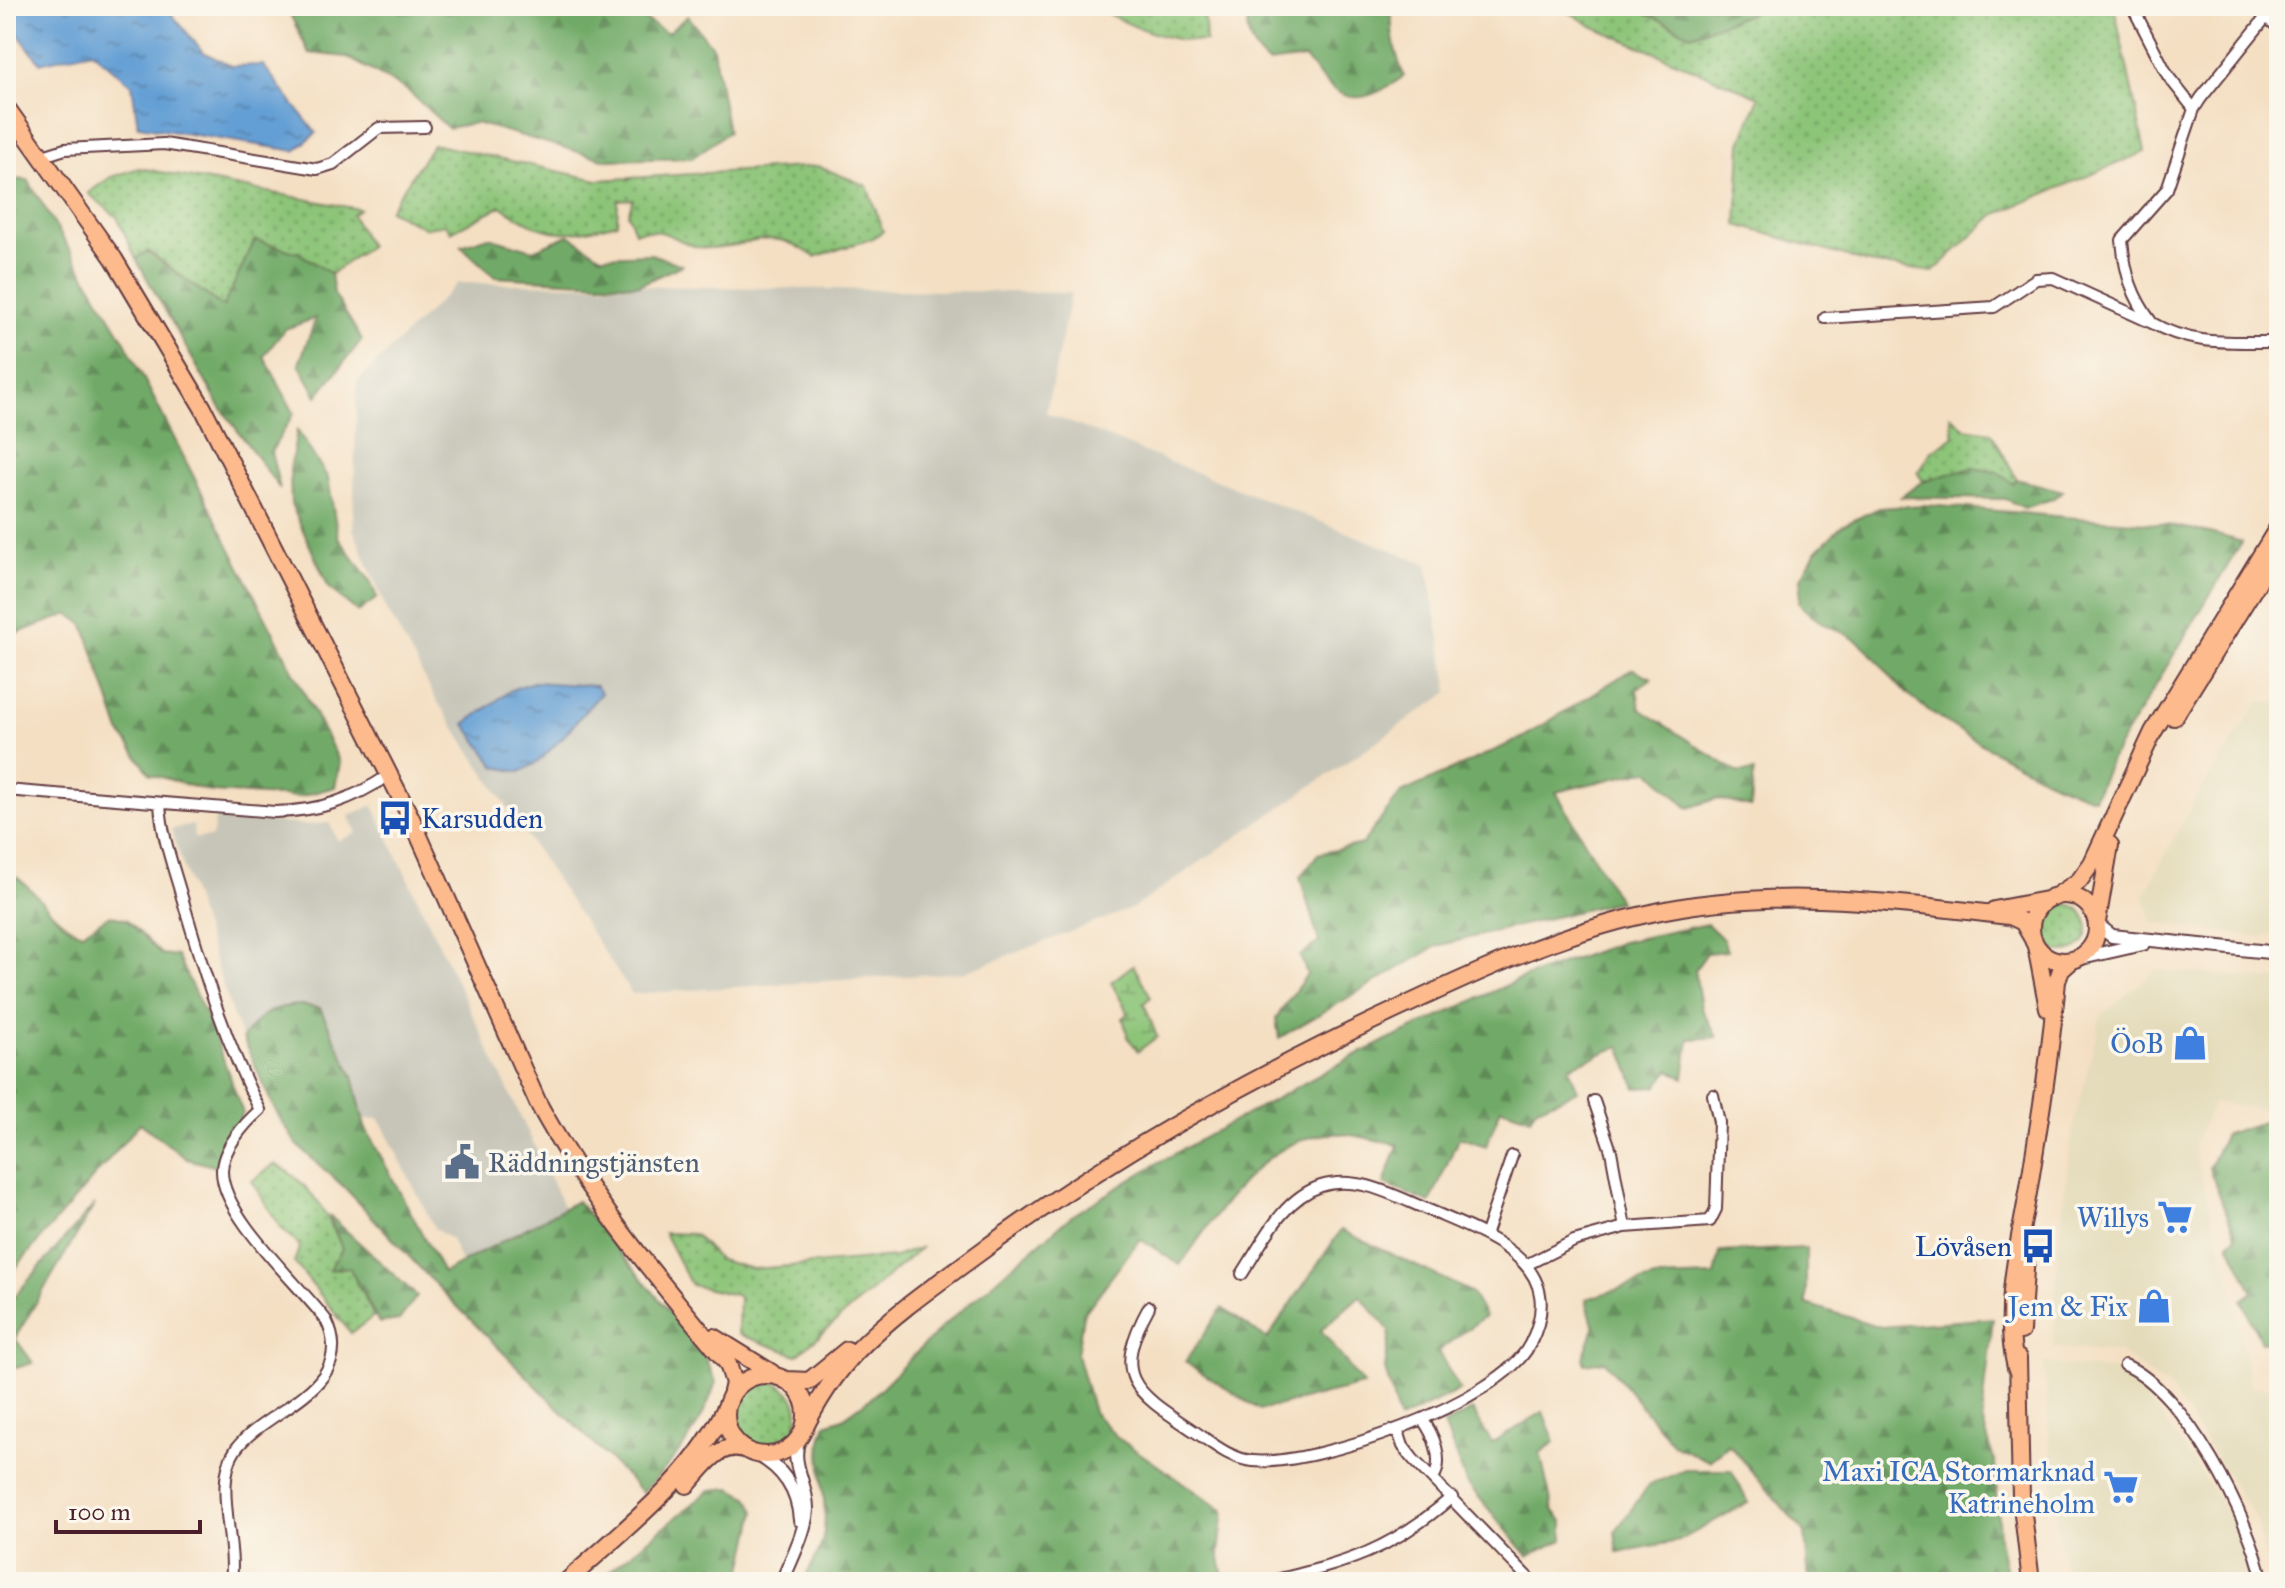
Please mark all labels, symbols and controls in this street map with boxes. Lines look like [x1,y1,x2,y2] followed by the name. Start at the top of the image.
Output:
[376,799,414,837] bus stop icon: Karsudden
[421,801,543,836] place label: Karsudden
[2171,1024,2209,1062] shop icon: ÖoB
[2110,1026,2164,1061] place label: ÖoB
[443,1143,481,1181] public building icon: Räddningstjänsten
[488,1145,700,1180] place label: Räddningstjänsten
[2156,1198,2194,1236] supermarket icon: Willys
[2077,1200,2149,1235] place label: Willys
[2019,1227,2057,1265] bus stop icon: Lövåsen
[1915,1229,2012,1264] place label: Lövåsen
[2135,1287,2173,1325] shop icon: Jem & Fix
[2005,1289,2129,1324] place label: Jem & Fix
[1822,1454,2095,1521] place label: Maxi ICA Stormarknad Katrineholm
[2102,1468,2140,1506] supermarket icon: Maxi ICA Stormarknad Katrineholm
[56,1484,200,1534] scale bar
[68,1497,131,1527] text: 100 m

